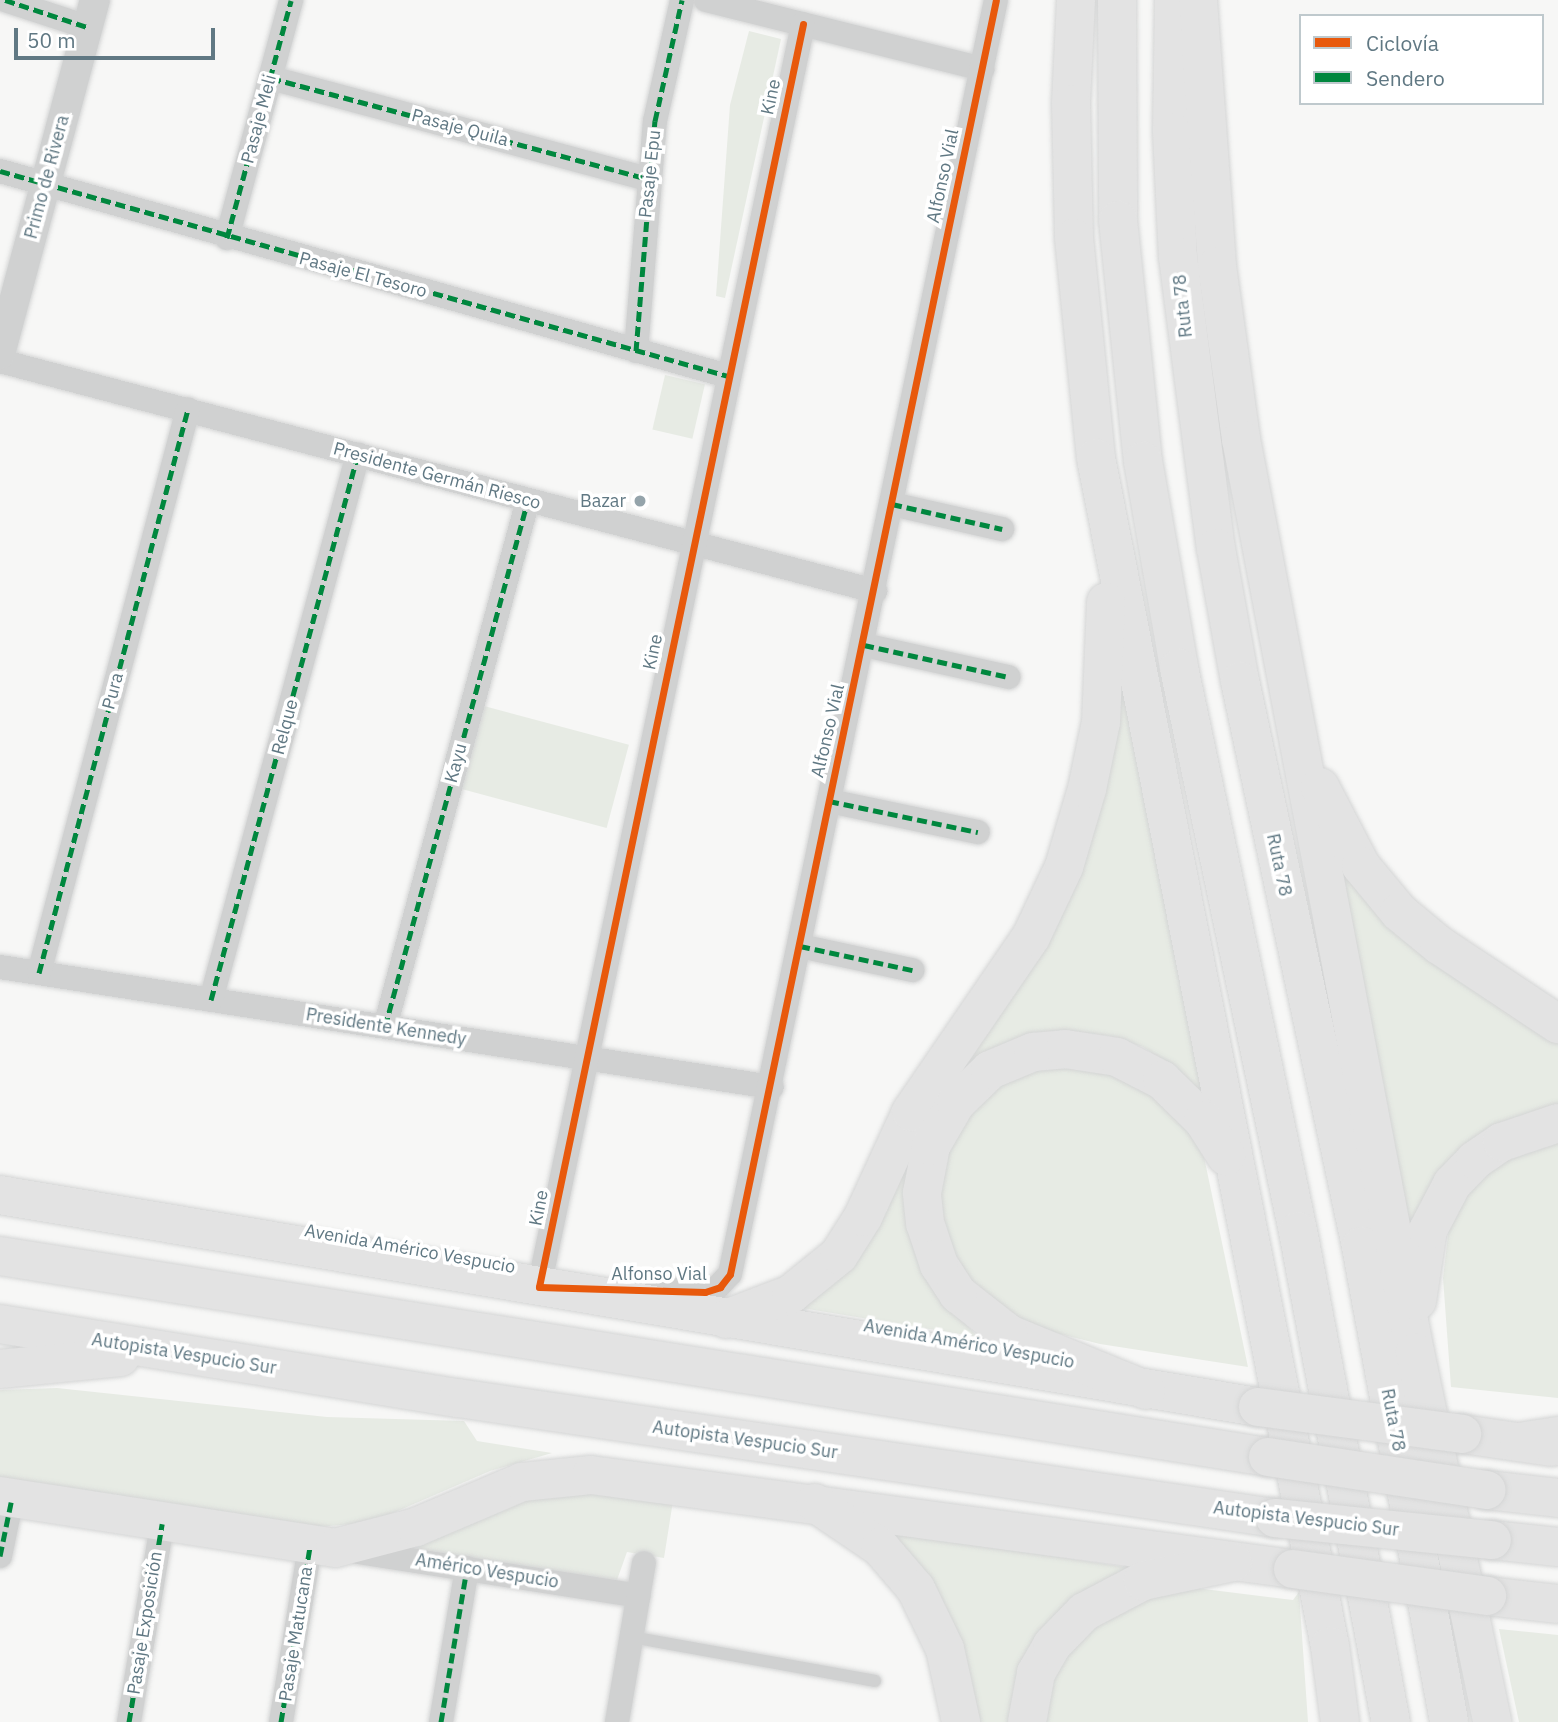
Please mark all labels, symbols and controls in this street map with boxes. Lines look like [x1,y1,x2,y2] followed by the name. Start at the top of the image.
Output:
[18,14,219,58] scale bar
[1299,14,1544,105] legend
[27,26,76,54] text: 50 m
[1366,29,1439,57] text: Ciclovía
[1366,64,1445,92] text: Sendero
[237,72,281,166] street label: Pasaje Meli
[757,77,785,117] street label: Kine
[409,105,511,151] street label: Pasaje Quila
[20,113,74,241] street label: Primo de Rivera
[923,127,963,225] street label: Alfonso Vial
[635,129,665,219] street label: Pasaje Epu
[297,248,429,302] street label: Pasaje El Tesoro
[1169,273,1197,339] street label: Ruta 78
[331,438,543,514] street label: Presidente Germán Riesco
[580,490,626,512] place label: Bazar
[632,493,648,509] marker: Bazar
[639,632,667,672] street label: Kine
[98,670,128,712] street label: Pura
[807,682,849,780] street label: Alfonso Vial
[267,697,303,757] street label: Relque
[440,741,472,785] street label: Kayu
[1262,832,1296,898] street label: Ruta 78
[304,1004,468,1050] street label: Presidente Kennedy
[525,1188,553,1228] street label: Kine
[303,1220,517,1278] street label: Avenida Américo Vespucio
[611,1263,707,1285] street label: Alfonso Vial
[862,1315,1076,1373] street label: Avenida Américo Vespucio
[90,1329,278,1379] street label: Autopista Vespucio Sur
[1376,1387,1410,1453] street label: Ruta 78
[651,1416,839,1464] street label: Autopista Vespucio Sur
[1212,1497,1400,1541] street label: Autopista Vespucio Sur
[414,1549,560,1593] street label: Américo Vespucio
[123,1550,167,1696] street label: Pasaje Exposición
[275,1565,317,1703] street label: Pasaje Matucana

